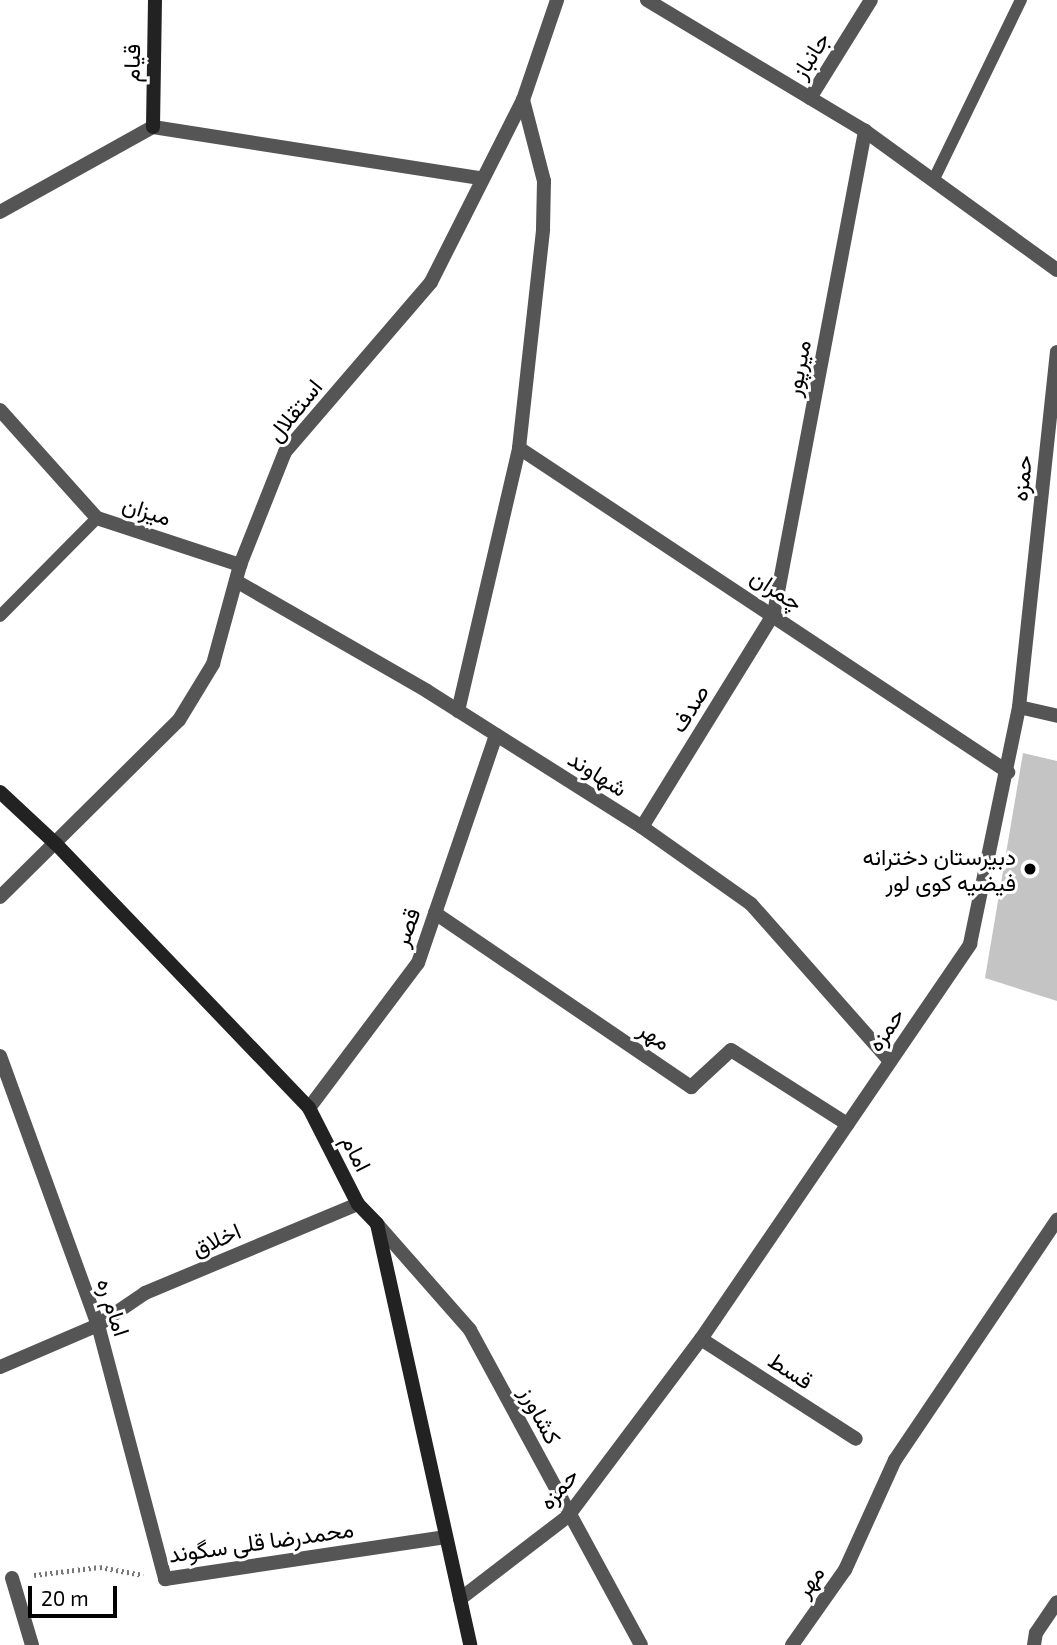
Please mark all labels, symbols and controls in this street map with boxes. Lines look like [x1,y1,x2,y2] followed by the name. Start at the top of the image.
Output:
[785,27,835,83] street label: جانباز
[117,43,145,83] street label: قیام
[778,337,816,399] street label: میرپور
[261,373,327,447] street label: استقلال
[1005,453,1037,503] street label: حمزه
[119,489,175,531] street label: میزان
[746,562,808,616] street label: چمران
[664,679,714,737] street label: صدف
[563,744,633,802] street label: شهاوند
[863,842,1016,896] place label: دبیرستان دخترانه فیضیه کوی لور
[1022,861,1038,877] marker: دبیرستان دخترانه فیضیه کوی لور
[386,904,426,950] street label: قصر
[861,1002,909,1056] street label: حمزه
[634,1014,676,1056] street label: مهر
[336,1130,378,1176] street label: امام
[187,1216,245,1262] street label: اخلاق
[92,1275,136,1339] street label: امام ره
[764,1345,818,1395] street label: قسط
[514,1381,568,1449] street label: کشاورز
[532,1461,584,1515] street label: حمزه
[167,1514,355,1568] street label: محمدرضا قلی سگوند
[788,1560,830,1602] street label: مهر
[32,1572,121,1616] scale bar
[41,1585,89,1610] text: 20 m

